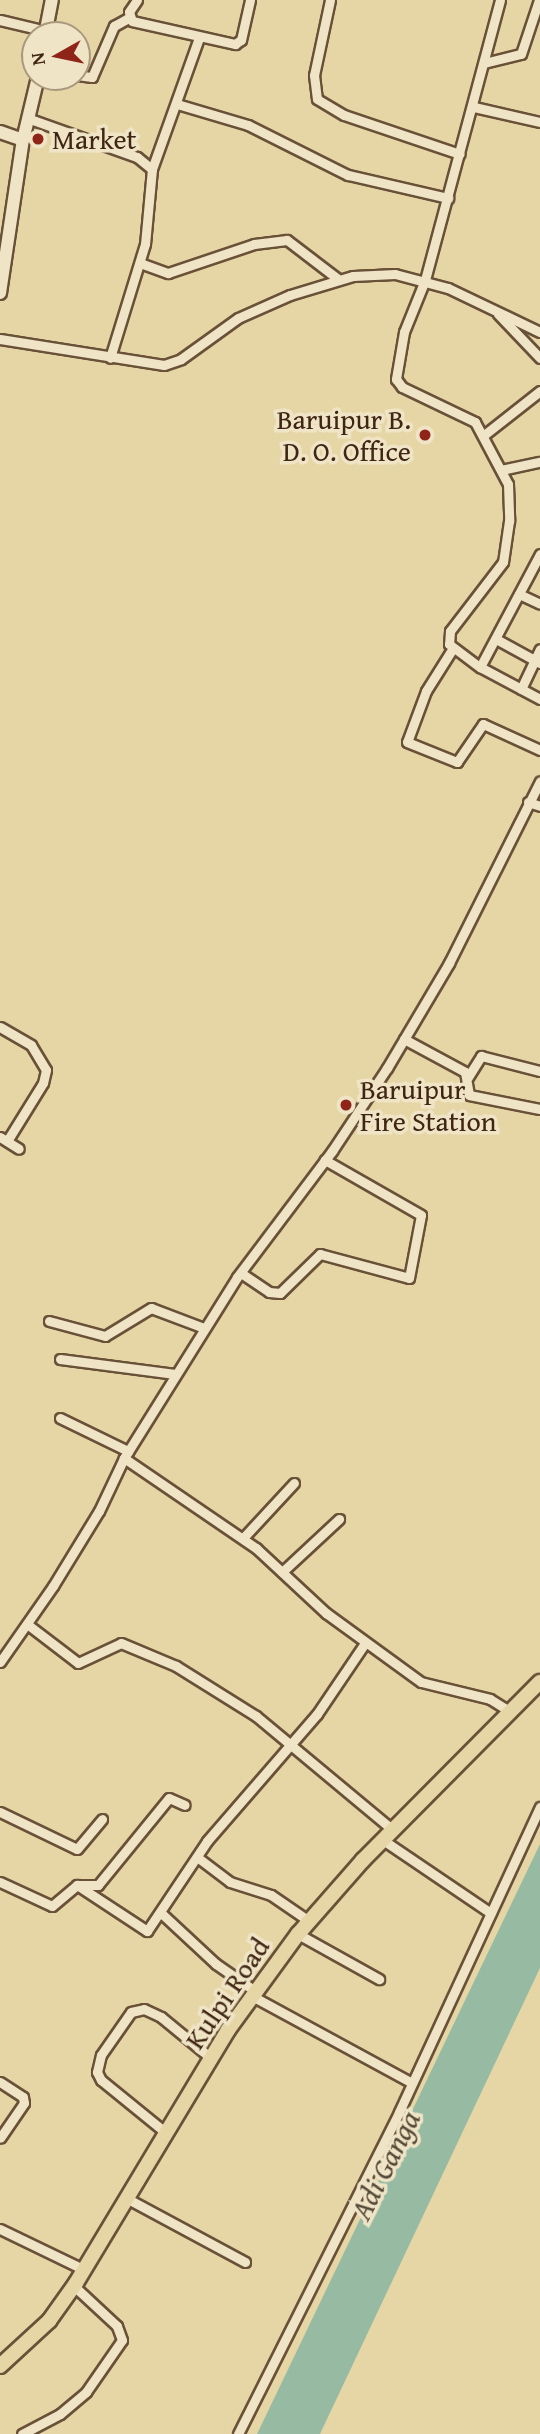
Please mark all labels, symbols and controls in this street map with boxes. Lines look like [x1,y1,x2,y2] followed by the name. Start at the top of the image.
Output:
[21,21,91,91] north arrow
[22,51,52,67] text: N
[52,122,136,156] place label: Market
[30,131,46,147] marker: Market
[277,402,411,468] place label: Baruipur B. D. O. Office
[417,427,433,443] marker: Baruipur B. D. O. Office
[360,1072,496,1138] place label: Baruipur Fire Station
[338,1097,354,1113] marker: Baruipur Fire Station
[177,1931,277,2055] street label: Kulpi Road
[342,2104,428,2226] water label: Adi Ganga

